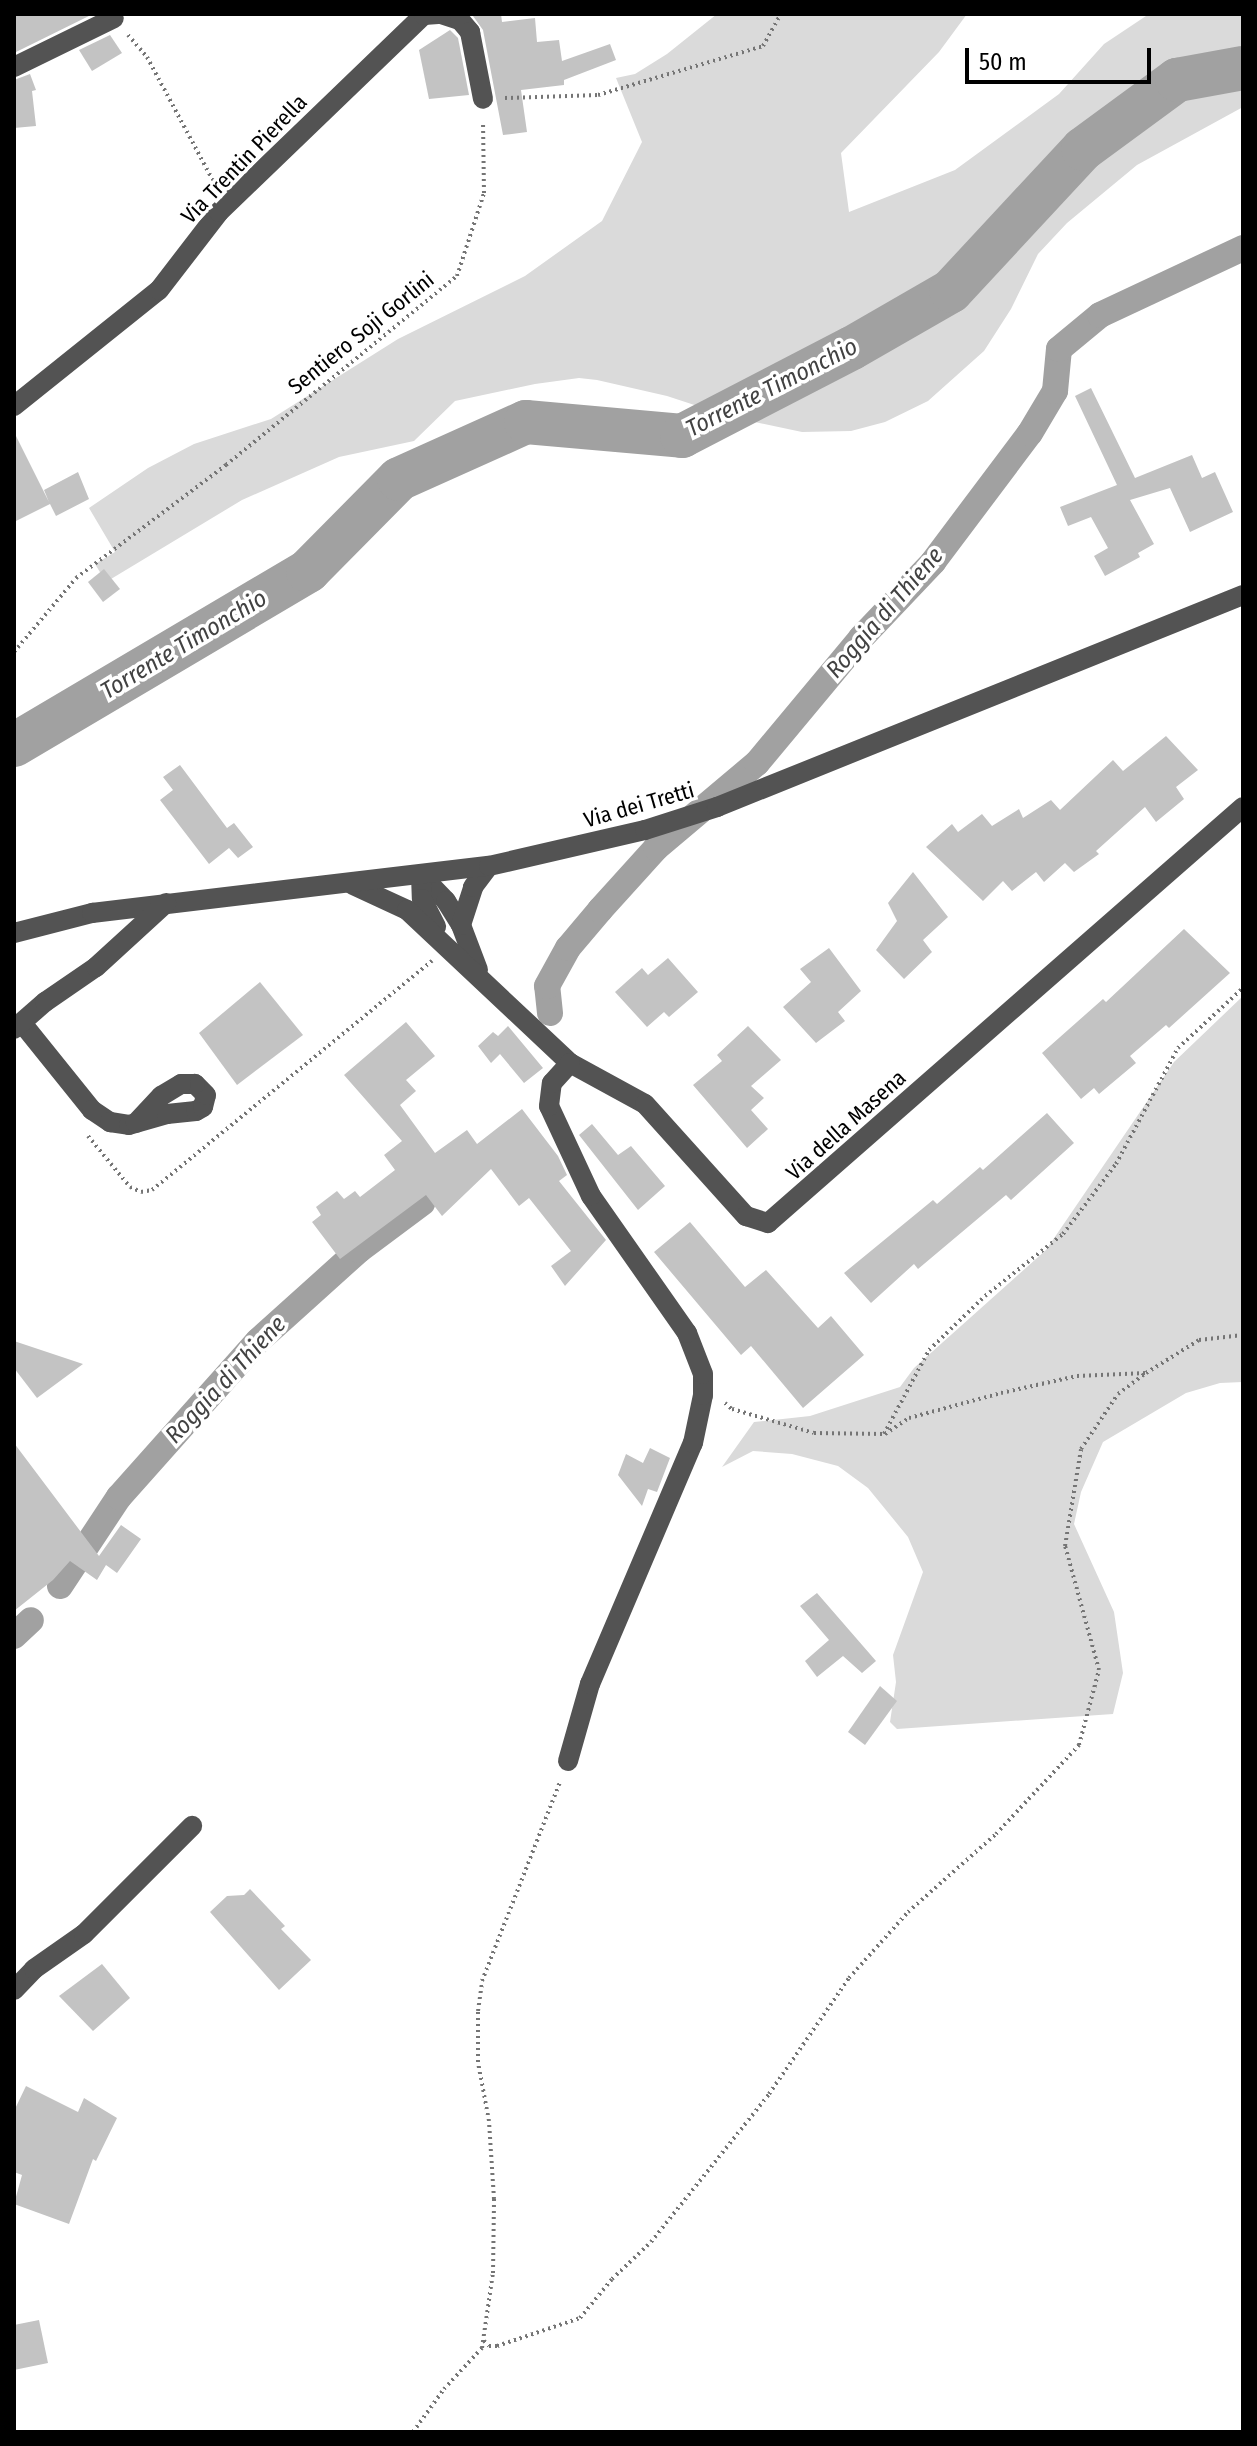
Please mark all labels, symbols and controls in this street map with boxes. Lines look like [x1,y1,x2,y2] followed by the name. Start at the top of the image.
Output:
[969,32,1155,82] scale bar
[979,48,1027,76] text: 50 m
[176,89,312,229] street label: Via Trentin Pierella
[283,266,439,400] street label: Sentiero Soji Gorlini
[681,332,863,444] water label: Torrente Timonchio
[820,542,950,684] water label: Roggia di Thiene
[96,584,272,706] water label: Torrente Timonchio
[581,777,697,833] street label: Via dei Tretti
[781,1064,911,1186] street label: Via della Masena
[160,1310,292,1450] water label: Roggia di Thiene

